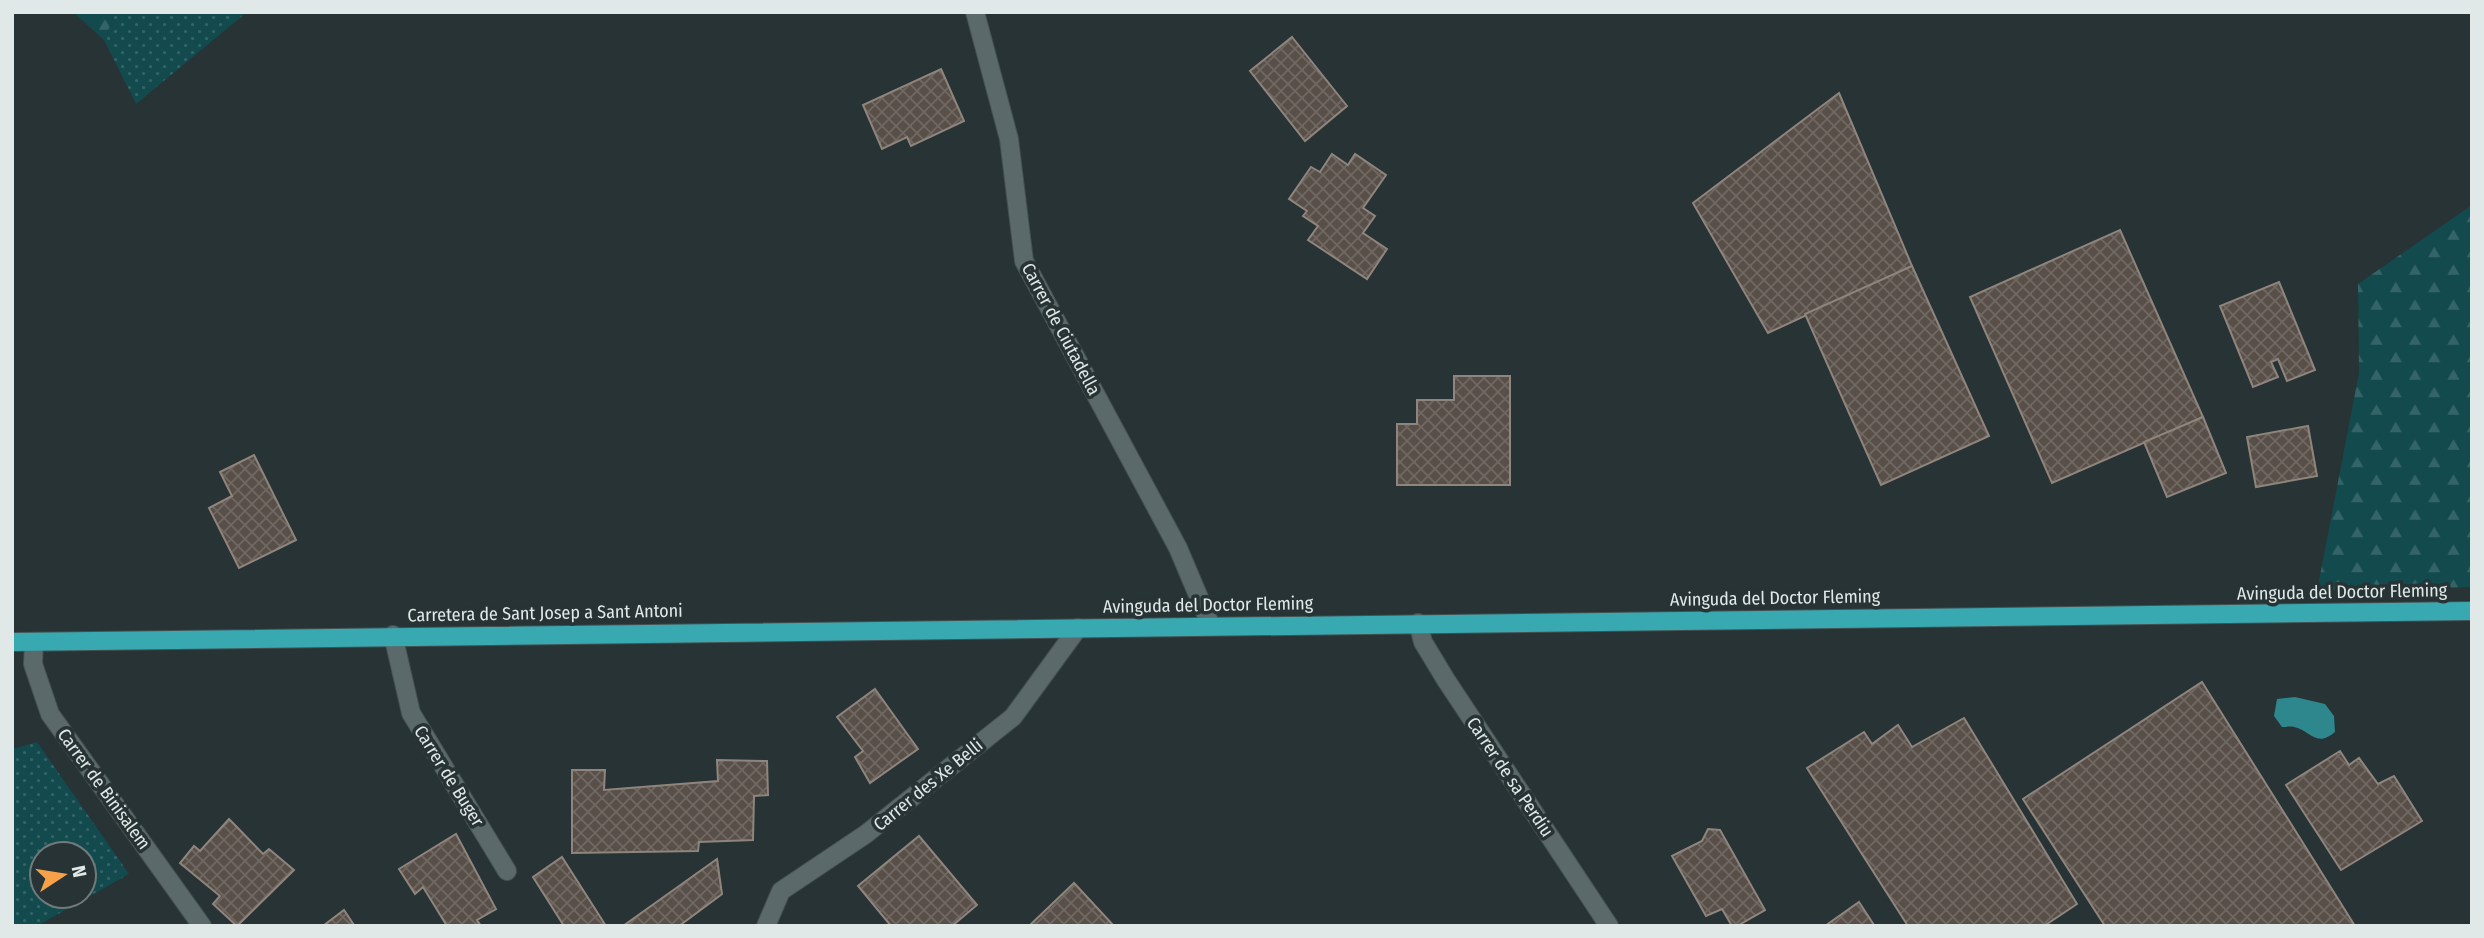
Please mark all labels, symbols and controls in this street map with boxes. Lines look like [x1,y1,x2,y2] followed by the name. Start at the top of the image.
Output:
[1017,259,1105,399] street label: Carrer de Ciutadella
[2237,579,2448,605] street label: Avinguda del Doctor Fleming
[1670,585,1881,611] street label: Avinguda del Doctor Fleming
[1103,592,1314,618] street label: Avinguda del Doctor Fleming
[407,600,683,626] street label: Carretera de Sant Josep a Sant Antoni
[1462,713,1558,841] street label: Carrer de sa Perdiu
[409,722,489,831] street label: Carrer de Buger
[53,724,155,854] street label: Carrer de Binisalem
[869,734,987,836] street label: Carrer des Xe Belli
[28,840,98,910] north arrow
[67,864,92,880] text: N

